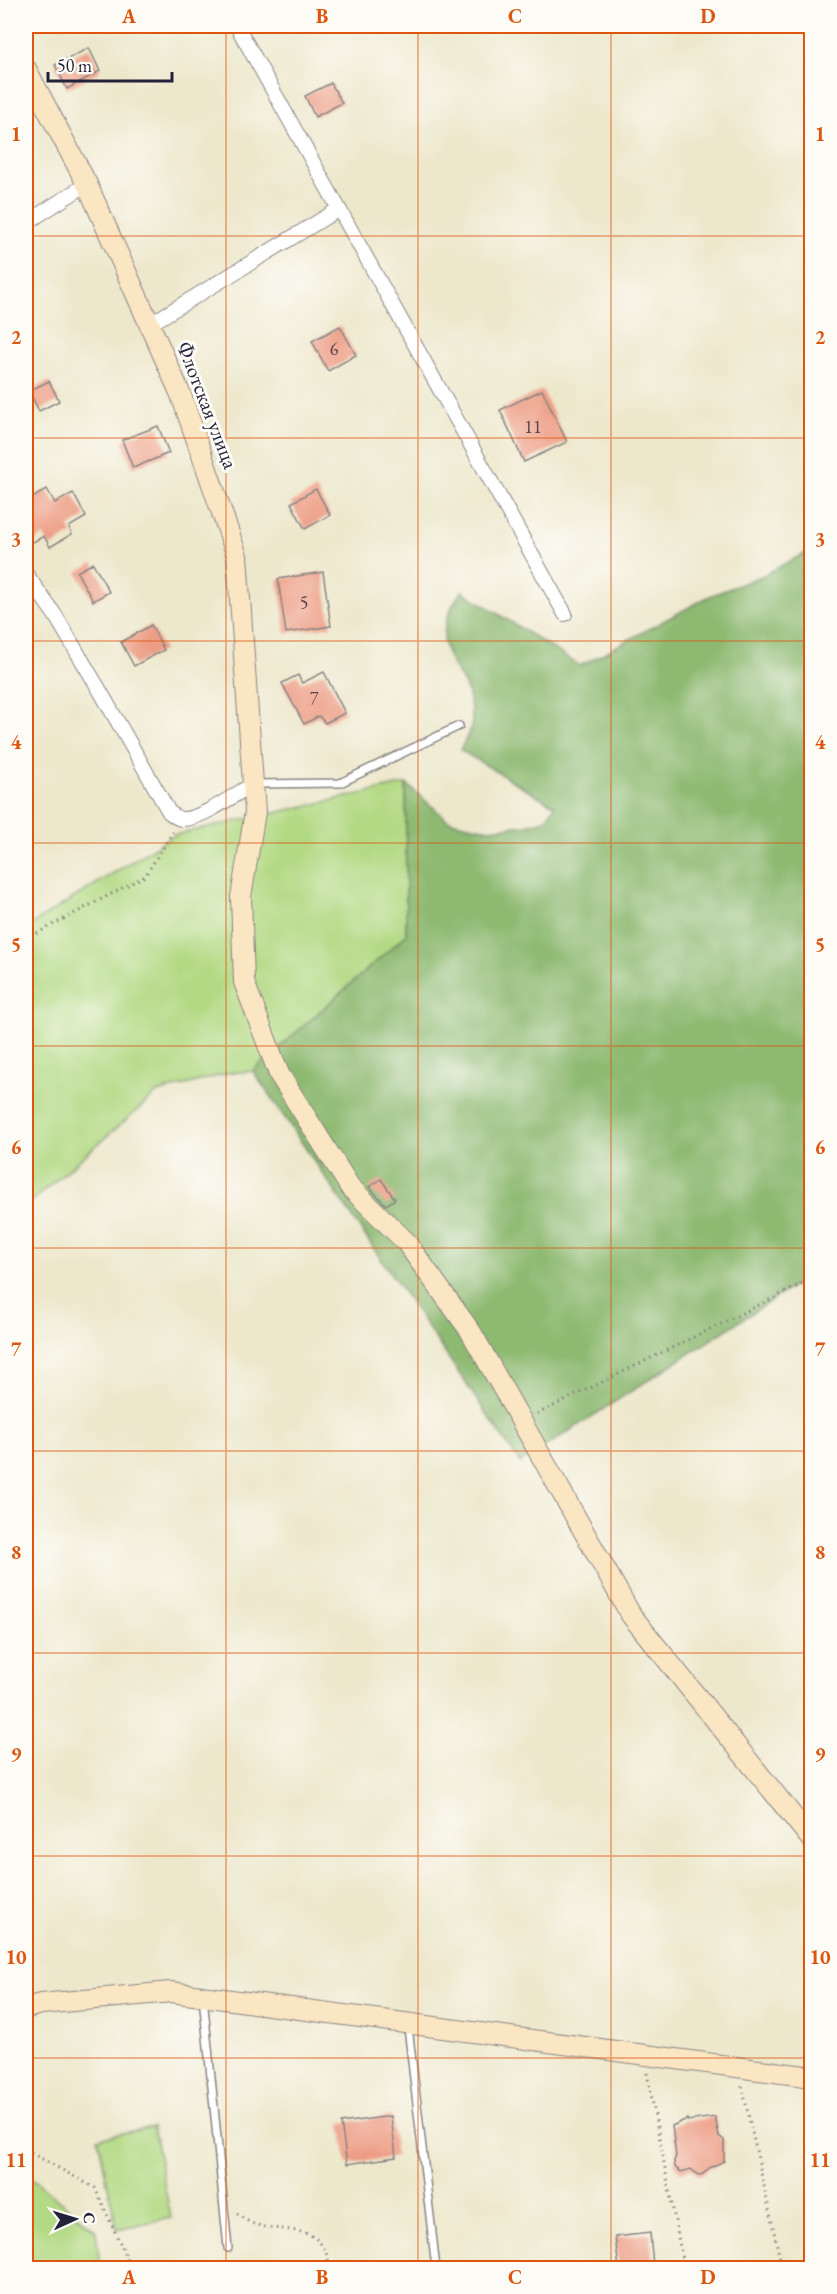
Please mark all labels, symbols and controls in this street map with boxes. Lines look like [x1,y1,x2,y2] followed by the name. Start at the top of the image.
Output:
[121,3,137,29] text: A
[316,3,328,29] text: B
[508,3,522,29] text: C
[700,3,716,29] text: D
[48,45,172,83] scale bar
[57,54,92,77] text: 50 m
[11,121,21,147] text: 1
[815,121,825,147] text: 1
[11,324,22,350] text: 2
[815,324,826,350] text: 2
[330,337,339,360] house number: 6
[171,338,245,473] street label: Флотская улица
[524,415,542,438] house number: 11
[11,526,21,552] text: 3
[815,526,825,552] text: 3
[300,591,308,614] house number: 5
[310,687,319,710] house number: 7
[11,729,22,755] text: 4
[815,729,826,755] text: 4
[11,931,21,957] text: 5
[815,931,825,957] text: 5
[11,1134,22,1160] text: 6
[815,1134,826,1160] text: 6
[11,1336,22,1362] text: 7
[815,1336,826,1362] text: 7
[11,1539,21,1565] text: 8
[815,1539,825,1565] text: 8
[11,1741,22,1767] text: 9
[815,1741,826,1767] text: 9
[5,1944,27,1970] text: 10
[809,1944,831,1970] text: 10
[5,2147,27,2173] text: 11
[809,2147,831,2173] text: 11
[45,2189,105,2249] north arrow
[79,2212,100,2224] text: С
[121,2264,137,2290] text: A
[316,2264,328,2290] text: B
[508,2264,522,2290] text: C
[700,2264,716,2290] text: D

